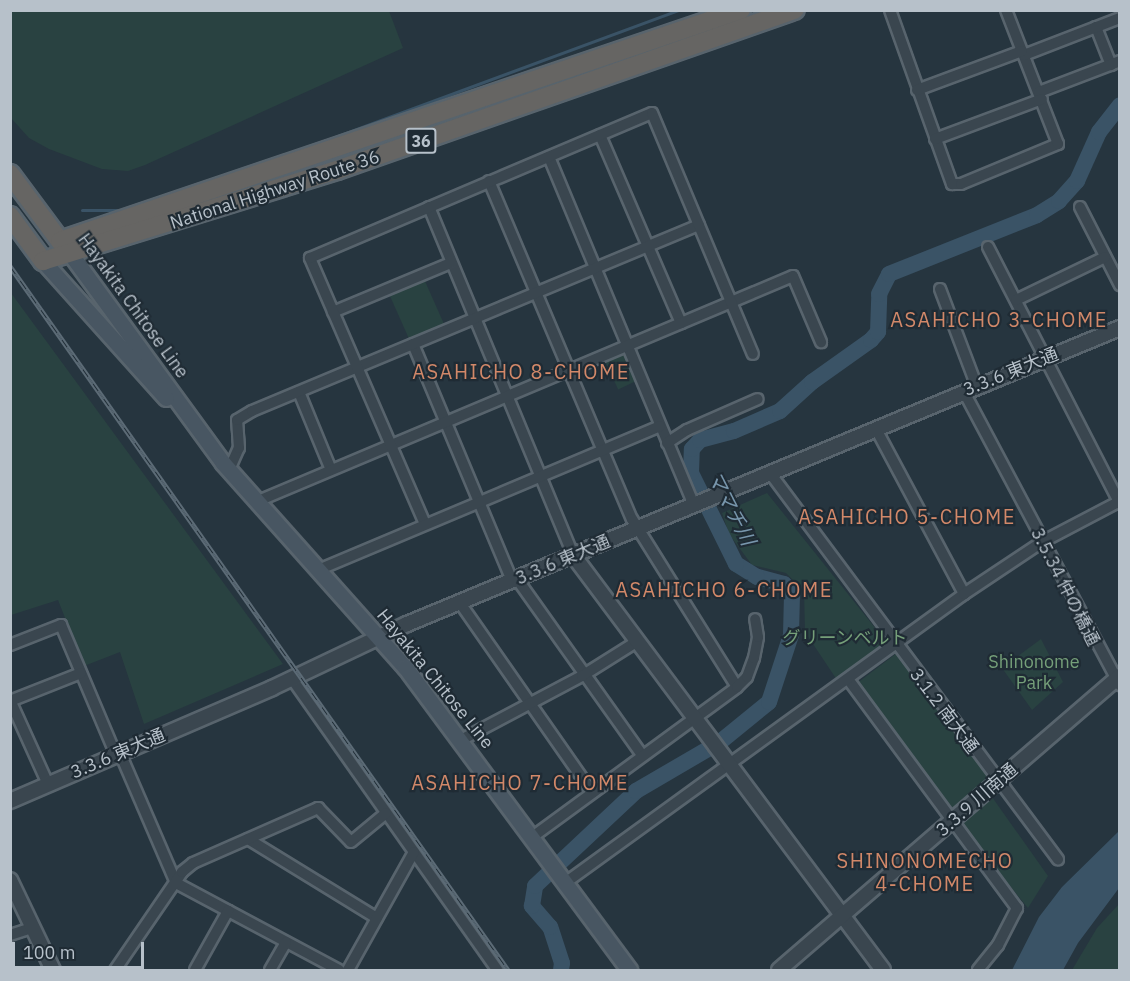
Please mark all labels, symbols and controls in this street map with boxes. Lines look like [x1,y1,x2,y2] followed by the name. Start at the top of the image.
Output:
[404,128,438,154] road number: 36
[168,146,382,234] street label: National Highway Route 36
[73,229,193,383] street label: Hayakita Chitose Line
[890,307,1108,331] district label: ASAHICHO 3-CHOME
[960,343,1062,401] street label: 3.3.6 東大通
[412,359,630,383] district label: ASAHICHO 8-CHOME
[703,467,761,549] water label: ママチ川
[798,504,1016,528] district label: ASAHICHO 5-CHOME
[1026,525,1104,649] street label: 3.5.34 仲の橋通
[513,530,613,590] street label: 3.3.6 東大通
[615,577,833,601] district label: ASAHICHO 6-CHOME
[372,605,498,753] street label: Hayakita Chitose Line
[782,627,908,649] park label: グリーンベルト
[988,652,1080,694] park label: Shinonome Park
[905,664,983,758] street label: 3.1.2 南大通
[68,724,168,784] street label: 3.3.6 東大通
[932,759,1022,841] street label: 3.3.9 川南通
[411,770,629,794] district label: ASAHICHO 7-CHOME
[837,848,1013,895] district label: SHINONOMECHO 4-CHOME
[15,930,147,968] scale bar
[23,941,75,964] text: 100 m

